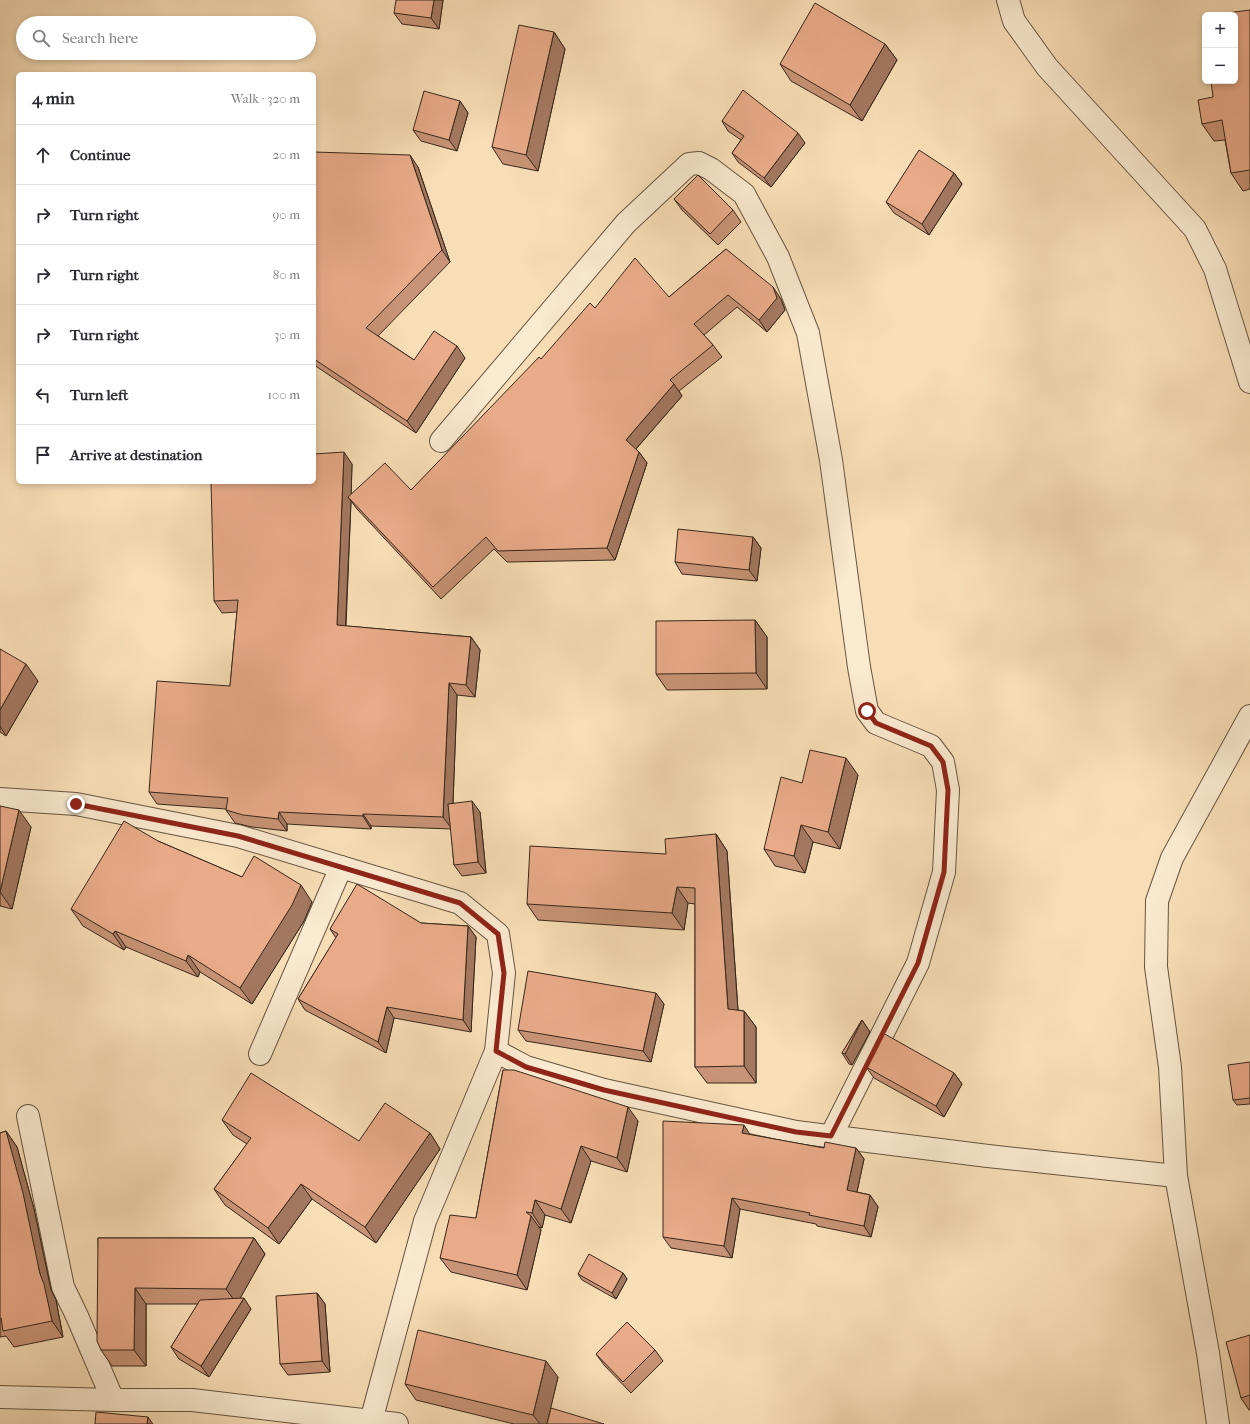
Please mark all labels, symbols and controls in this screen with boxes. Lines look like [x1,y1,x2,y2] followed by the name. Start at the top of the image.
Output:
[1202,12,1238,84] map controls
[1202,12,1238,48] button: +
[16,16,316,60] search box
[30,27,52,49] icon: search
[62,29,138,47] text: Search here
[1202,48,1238,84] button: −
[32,88,75,108] text: 4 min
[231,91,300,106] text: Walk · 320 m
[32,144,54,166] icon: ahead
[70,146,130,164] text: Continue
[273,147,300,162] text: 20 m
[32,204,54,226] icon: right
[70,206,139,224] text: Turn right
[272,207,300,222] text: 90 m
[32,264,54,286] icon: right
[70,266,139,284] text: Turn right
[273,267,300,282] text: 80 m
[32,324,54,346] icon: right
[70,326,139,344] text: Turn right
[274,327,300,342] text: 30 m
[32,384,54,406] icon: left
[70,386,128,404] text: Turn left
[267,387,300,402] text: 100 m
[32,444,54,466] icon: arrive
[70,446,202,464] text: Arrive at destination
[858,702,876,720] route start
[67,795,85,813] route end

